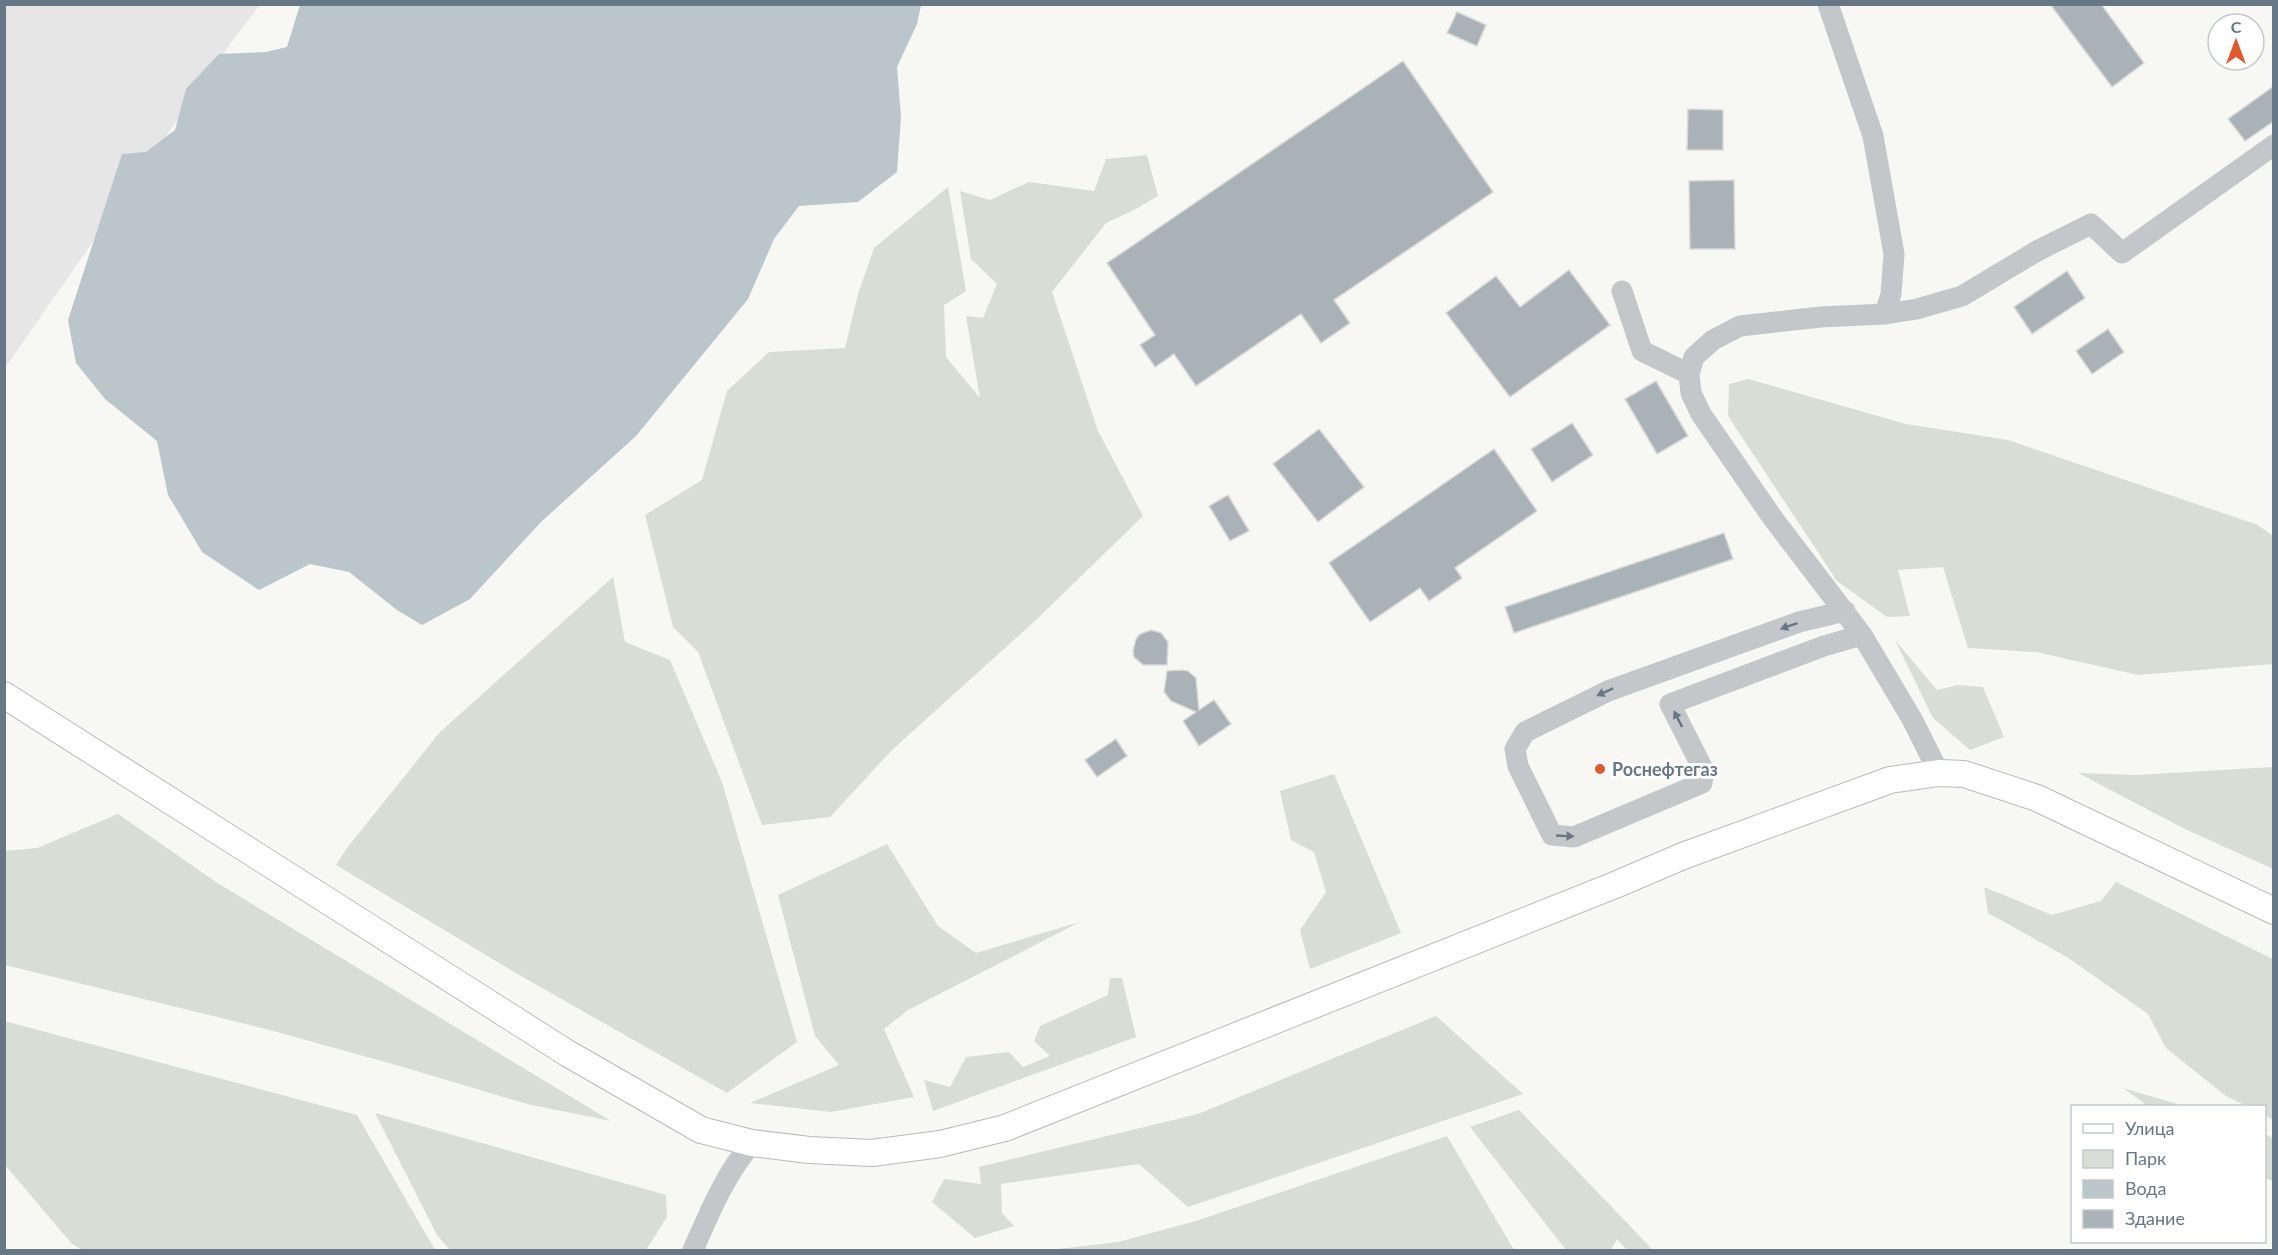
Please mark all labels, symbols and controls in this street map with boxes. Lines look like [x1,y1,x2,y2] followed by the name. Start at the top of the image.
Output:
[2206,12,2266,72] north arrow
[2231,17,2242,36] text: С
[1779,621,1797,631] one-way arrow
[1597,688,1614,697] one-way arrow
[1673,710,1682,727] one-way arrow
[1612,758,1718,780] place label: Роснефтегаз
[1593,762,1607,776] marker: Роснефтегаз
[1555,831,1574,840] one-way arrow
[2071,1105,2266,1243] legend
[2125,1117,2175,1139] text: Улица
[2125,1147,2167,1169] text: Парк
[2125,1177,2166,1199] text: Вода
[2125,1207,2185,1229] text: Здание

